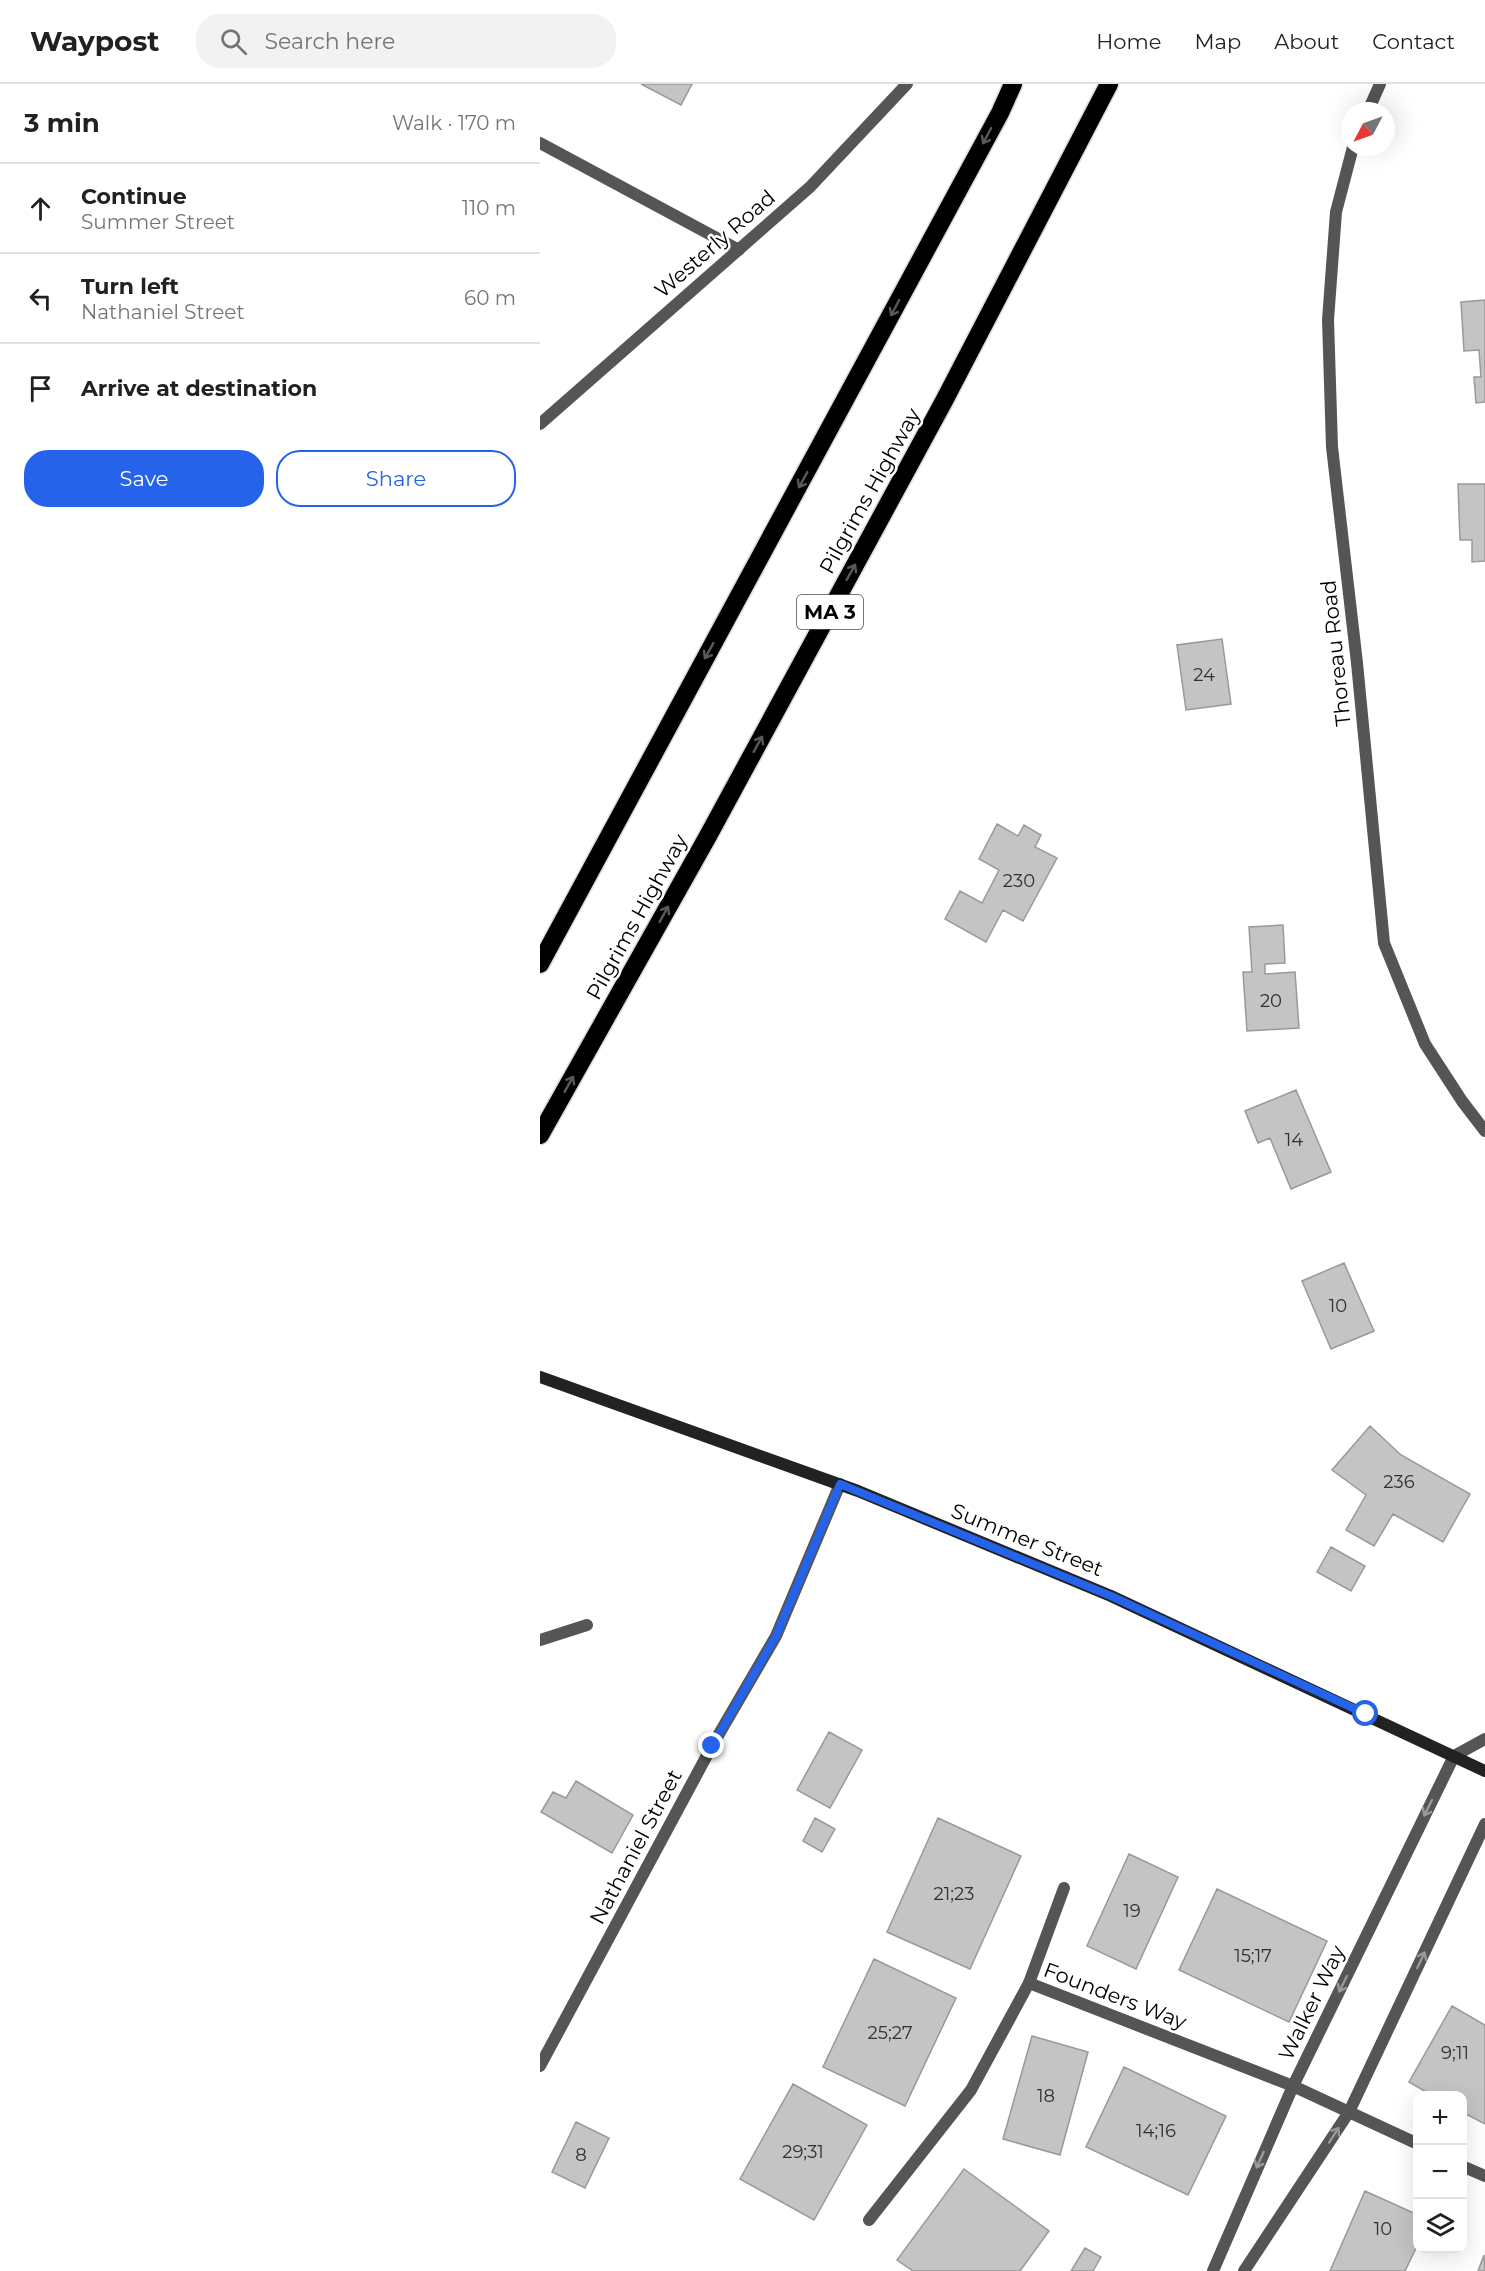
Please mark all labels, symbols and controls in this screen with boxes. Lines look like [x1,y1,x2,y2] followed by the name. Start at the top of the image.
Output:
[196,14,616,68] search box
[30,24,160,58] text: Waypost
[217,25,250,58] icon: search
[265,28,395,55] text: Search here
[1096,29,1161,54] text: Home
[1194,29,1241,54] text: Map
[1274,29,1339,54] text: About
[1372,29,1455,54] text: Contact
[1341,102,1395,156] north arrow
[24,107,100,139] text: 3 min
[392,111,516,135] text: Walk · 170 m
[981,127,992,145] one-way arrow
[81,183,187,210] text: Continue
[649,184,780,303] street label: Westerly Road
[24,192,57,225] icon: ahead
[462,196,516,220] text: 110 m
[81,210,235,234] text: Summer Street
[81,273,179,300] text: Turn left
[24,282,57,315] icon: left
[464,286,516,310] text: 60 m
[889,299,900,317] one-way arrow
[81,300,245,324] text: Nathaniel Street
[24,372,57,405] icon: arrive
[81,375,317,402] text: Arrive at destination
[814,403,926,578] street label: Pilgrims Highway
[24,450,264,507] button: Save
[276,450,516,507] button: Share
[797,471,809,488] one-way arrow
[845,564,857,581] one-way arrow
[1315,579,1356,727] street label: Thoreau Road
[797,595,863,629] road number: MA 3
[703,642,715,659] one-way arrow
[1193,664,1215,686] house number: 24
[753,735,764,753] one-way arrow
[581,829,693,1004] street label: Pilgrims Highway
[1003,870,1035,892] house number: 230
[658,906,670,923] one-way arrow
[1260,990,1282,1012] house number: 20
[563,1076,575,1093] one-way arrow
[1285,1129,1303,1151] house number: 14
[1329,1295,1347,1317] house number: 10
[1383,1471,1415,1493] house number: 236
[948,1498,1107,1581] street label: Summer Street
[1352,1700,1378,1726] route start
[698,1732,724,1758] route end
[584,1765,687,1928] street label: Nathaniel Street
[1422,1799,1434,1817] one-way arrow
[934,1883,974,1905] house number: 21;23
[1123,1900,1141,1922] house number: 19
[1273,1941,1350,2064] street label: Walker Way
[1234,1945,1272,1967] house number: 15;17
[1415,1952,1427,1970] one-way arrow
[1040,1957,1191,2034] street label: Founders Way
[1336,1974,1348,1992] one-way arrow
[867,2022,913,2044] house number: 25;27
[1441,2042,1469,2064] house number: 9;11
[1037,2085,1055,2107] house number: 18
[1413,2091,1467,2253] map controls
[1413,2091,1467,2145] button: +
[1136,2120,1176,2142] house number: 14;16
[1328,2127,1340,2143] one-way arrow
[782,2141,824,2163] house number: 29;31
[575,2144,587,2166] house number: 8
[1413,2145,1467,2199] button: −
[1254,2150,1265,2169] one-way arrow
[1413,2199,1467,2253] button: layers
[1374,2218,1392,2240] house number: 10

